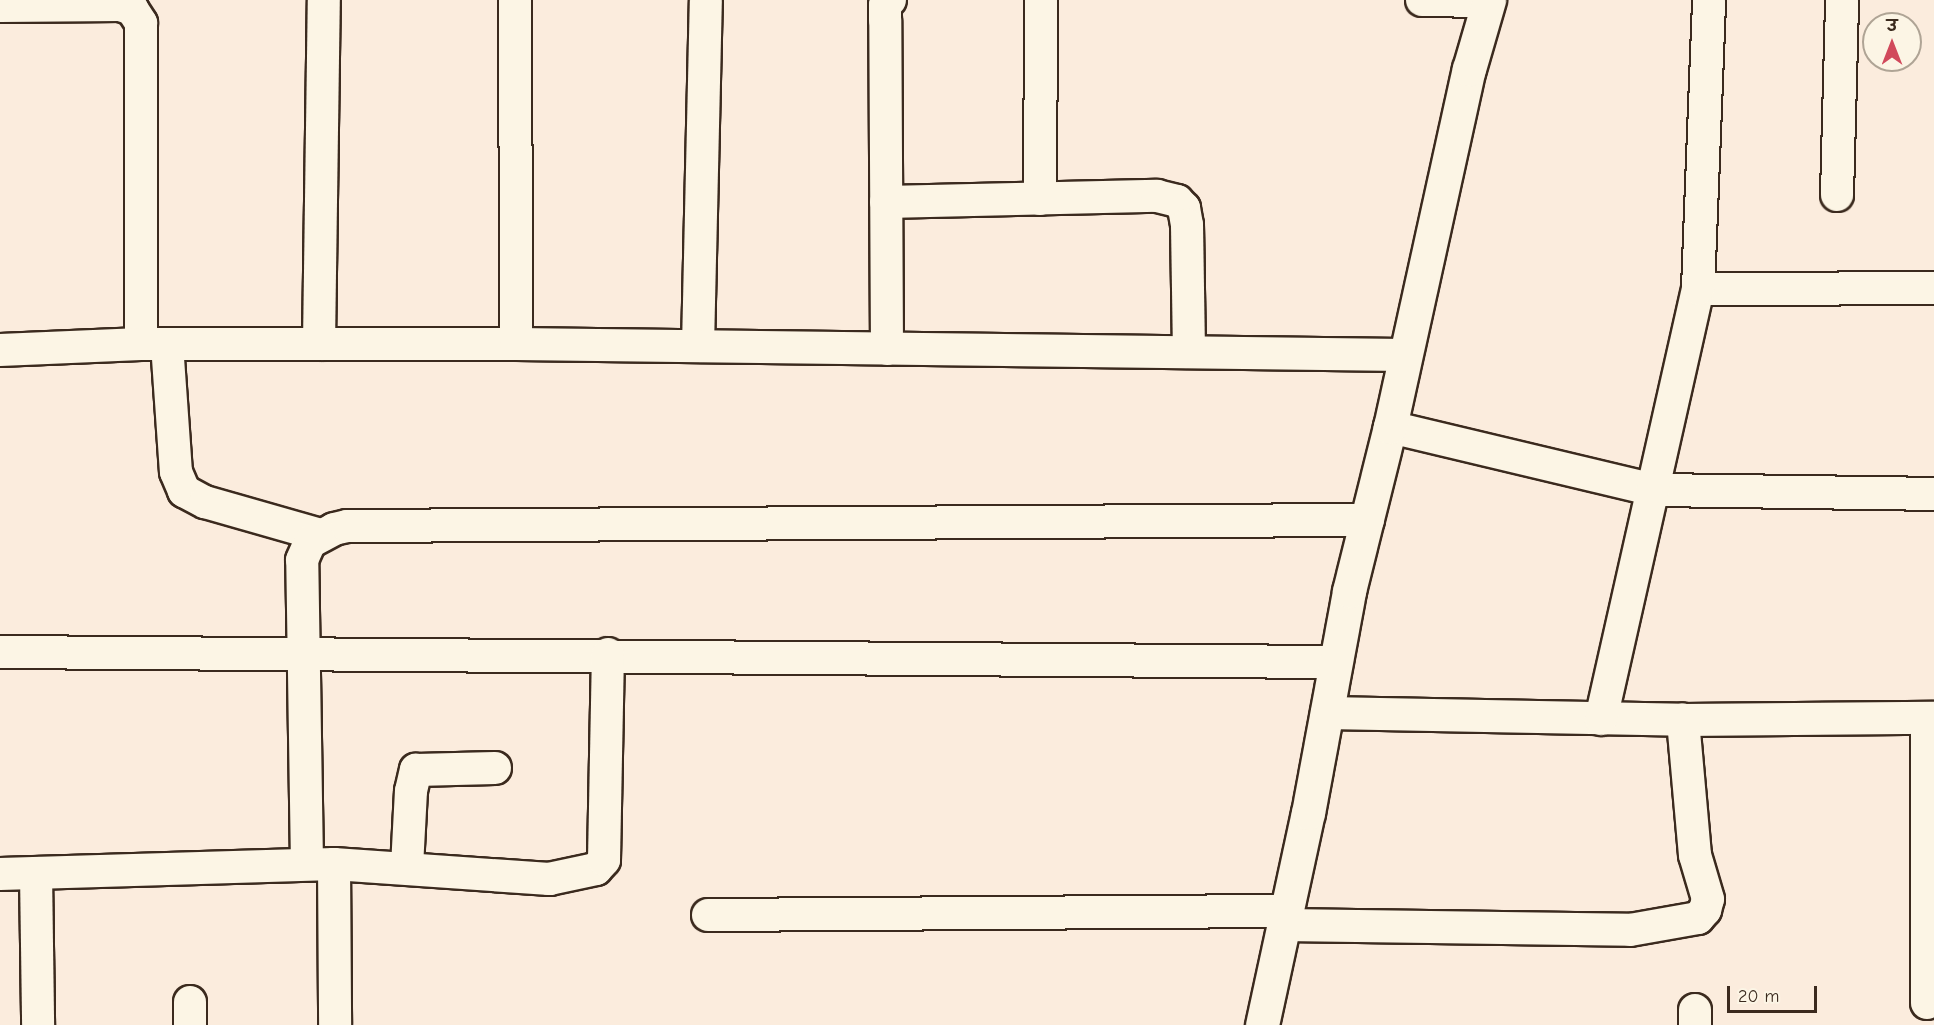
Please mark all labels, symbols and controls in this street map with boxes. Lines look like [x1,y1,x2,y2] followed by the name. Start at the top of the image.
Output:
[1862,12,1922,72] north arrow
[1887,17,1897,35] text: उ
[1730,974,1820,1012] scale bar
[1738,986,1779,1007] text: 20 m

